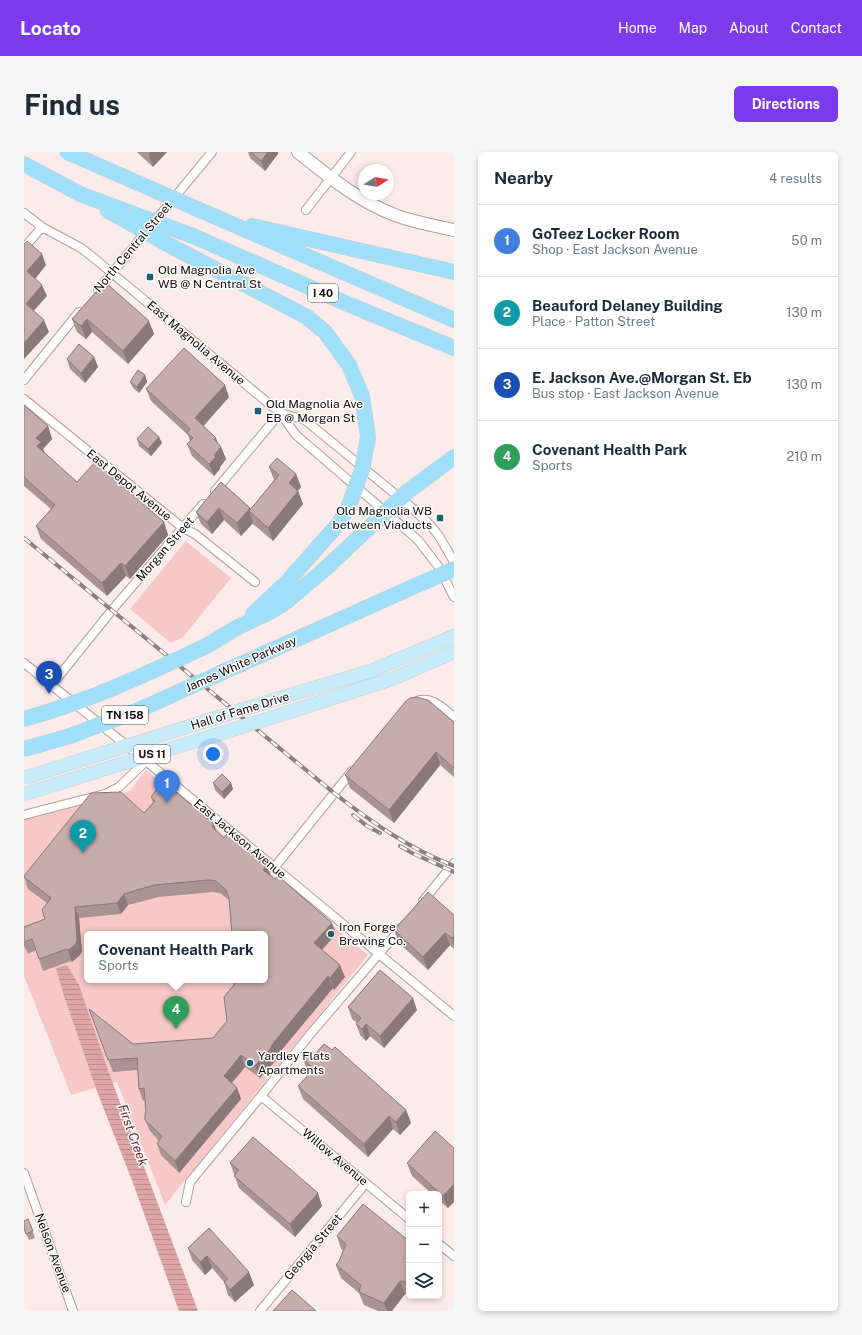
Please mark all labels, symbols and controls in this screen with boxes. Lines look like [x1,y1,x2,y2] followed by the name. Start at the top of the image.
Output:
[20,17,81,39] text: Locato
[618,20,657,36] text: Home
[679,20,707,36] text: Map
[729,20,769,36] text: About
[791,20,842,36] text: Contact
[734,86,838,122] button: Directions
[24,88,120,121] text: Find us
[358,164,394,200] north arrow
[494,168,553,188] text: Nearby
[769,171,822,186] text: 4 results
[91,199,175,295] street label: North Central Street
[532,225,679,242] text: GoTeez Locker Room
[504,233,510,248] text: 1
[791,233,822,248] text: 50 m
[532,242,698,257] text: Shop · East Jackson Avenue
[158,263,262,291] place label: Old Magnolia Ave WB @ N Central St
[145,272,155,282] marker: Old Magnolia Ave WB @ N Central St
[308,284,338,302] road number: I 40
[532,297,723,314] text: Beauford Delaney Building
[144,298,248,388] street label: East Magnolia Avenue
[503,305,511,320] text: 2
[786,305,822,320] text: 130 m
[532,314,655,329] text: Place · Patton Street
[532,369,752,386] text: E. Jackson Ave.@Morgan St. Eb
[503,377,511,392] text: 3
[786,377,822,392] text: 130 m
[532,386,719,401] text: Bus stop · East Jackson Avenue
[266,397,363,425] place label: Old Magnolia Ave EB @ Morgan St
[253,406,263,416] marker: Old Magnolia Ave EB @ Morgan St
[532,441,687,458] text: Covenant Health Park
[84,447,174,524] street label: East Depot Avenue
[503,449,511,464] text: 4
[787,449,822,464] text: 210 m
[532,458,572,473] text: Sports
[332,504,432,532] place label: Old Magnolia WB between Viaducts
[435,513,445,523] marker: Old Magnolia WB between Viaducts
[133,514,197,584] street label: Morgan Street
[183,633,299,695] street label: James White Parkway
[36,661,62,694] pin: 3
[189,689,291,733] street label: Hall of Fame Drive
[102,706,148,724] road number: TN 158
[203,744,223,764] your location
[134,745,170,763] road number: US 11
[154,770,180,803] pin: 1
[191,796,289,882] street label: East Jackson Avenue
[70,820,96,853] pin: 2
[339,920,406,948] place label: Iron Forge Brewing Co.
[326,929,336,939] marker: Iron Forge Brewing Co.
[84,931,268,983] popup
[98,941,254,958] text: Covenant Health Park
[98,958,139,973] text: Sports
[163,996,189,1029] pin: 4
[258,1049,330,1077] place label: Yardley Flats Apartments
[245,1058,255,1068] marker: Yardley Flats Apartments
[115,1102,151,1168] water label: First Creek
[299,1125,371,1189] street label: Willow Avenue
[406,1191,442,1299] map controls
[406,1191,442,1227] button: +
[281,1211,345,1283] street label: Georgia Street
[32,1212,74,1295] street label: Nelson Avenue
[406,1227,442,1263] button: −
[406,1263,442,1299] button: layers

